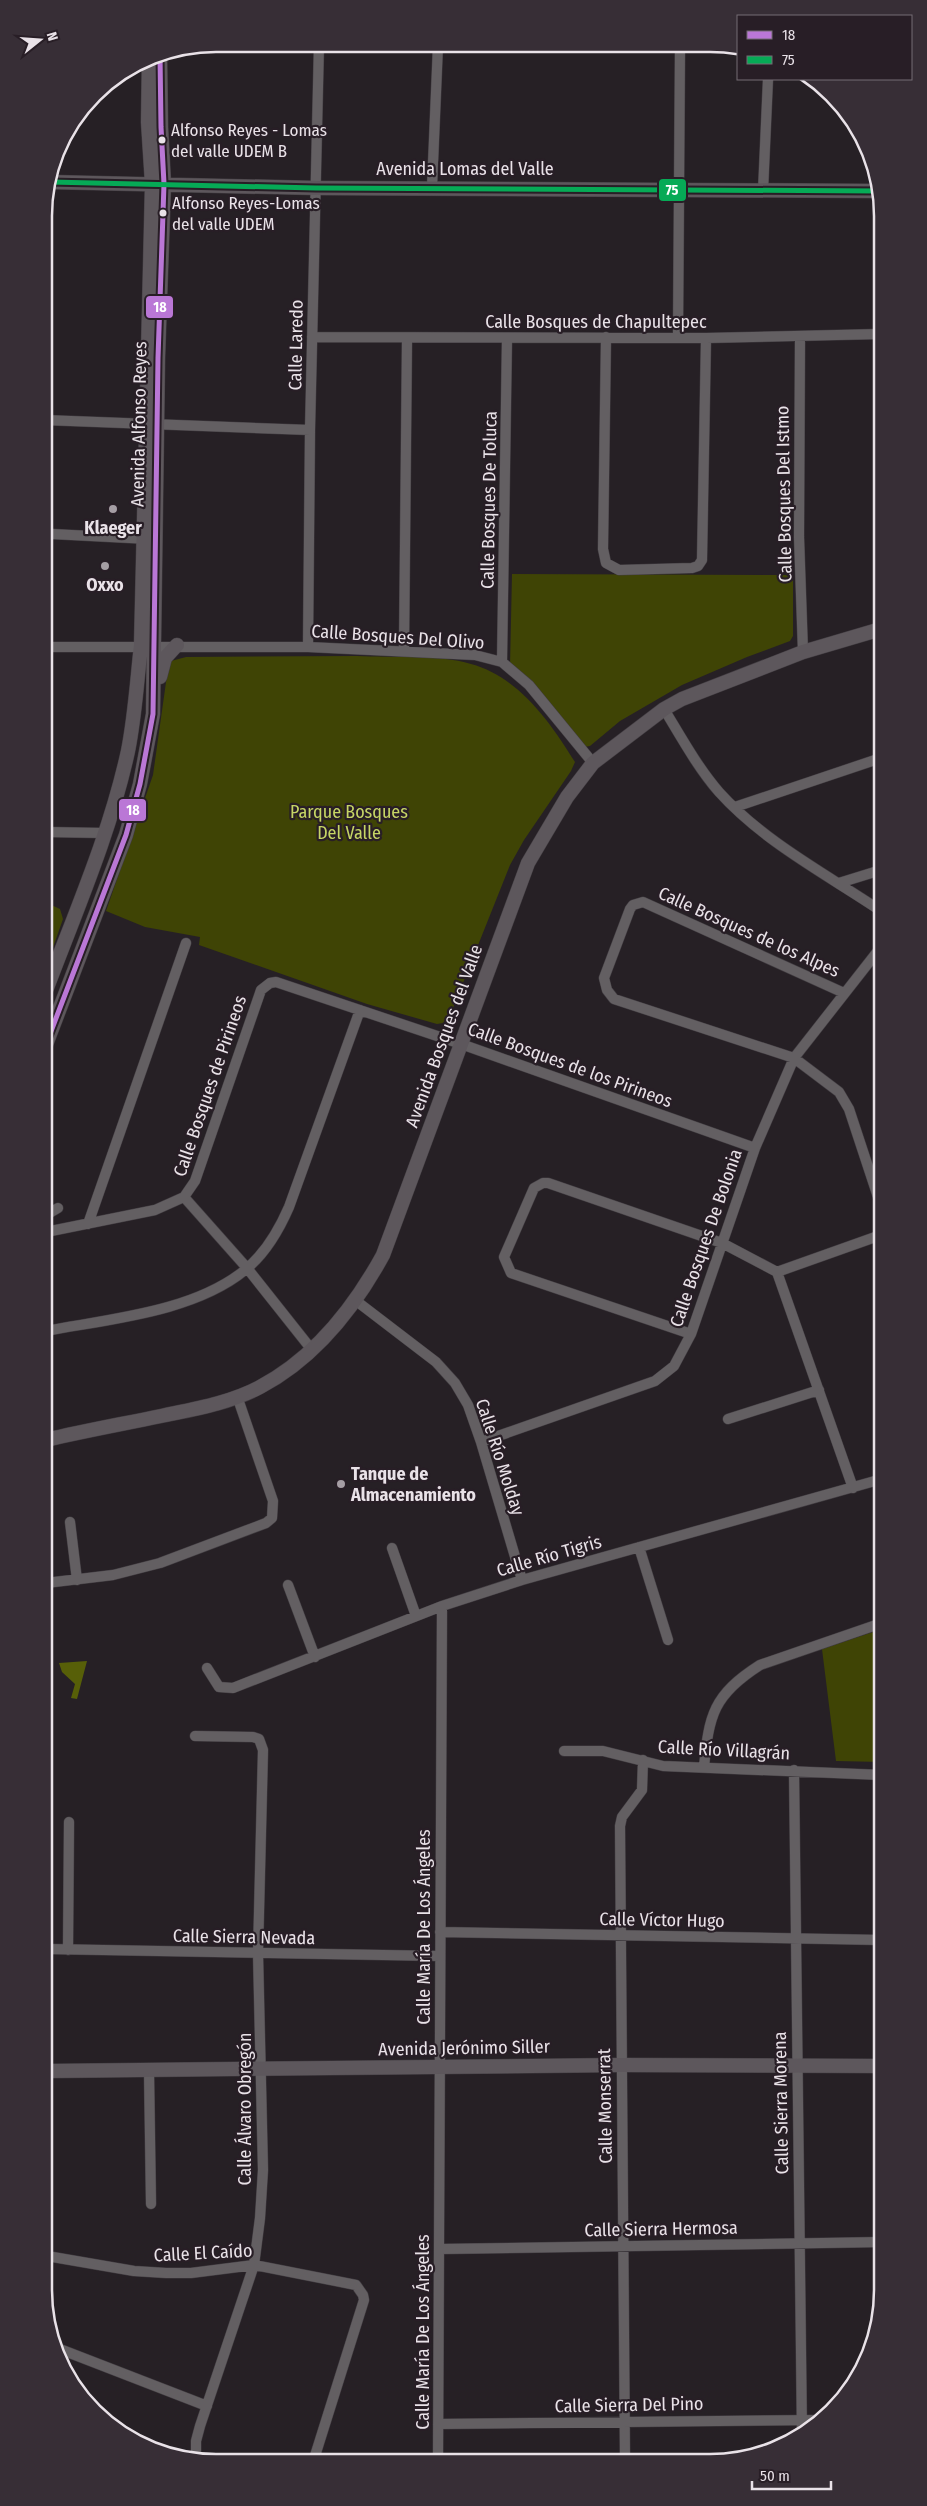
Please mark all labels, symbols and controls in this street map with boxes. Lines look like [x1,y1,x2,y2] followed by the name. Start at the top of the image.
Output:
[15,15,65,65] north arrow
[737,15,912,80] legend
[782,26,795,44] text: 18
[43,30,61,43] text: N
[782,51,795,69] text: 75
[171,120,327,162] place label: Alfonso Reyes - Lomas del valle UDEM B
[157,135,167,145] marker: Alfonso Reyes - Lomas del valle UDEM B
[376,158,554,180] street label: Avenida Lomas del Valle
[658,178,687,202] line badge: 75
[666,182,678,199] text: 75
[172,193,320,235] place label: Alfonso Reyes-Lomas del valle UDEM
[158,208,168,218] marker: Alfonso Reyes-Lomas del valle UDEM
[145,295,174,319] line badge: 18
[153,299,167,316] text: 18
[284,300,308,390] street label: Calle Laredo
[485,311,707,333] street label: Calle Bosques de Chapultepec
[127,341,151,507] street label: Avenida Alfonso Reyes
[771,405,797,583] street label: Calle Bosques Del Istmo
[476,411,502,589] street label: Calle Bosques De Toluca
[107,503,119,515] marker: Klaeger
[84,517,142,539] place label: Klaeger
[99,560,111,572] marker: Oxxo
[86,574,124,596] place label: Oxxo
[311,620,485,654] street label: Calle Bosques Del Olivo
[118,798,147,822] line badge: 18
[290,801,408,844] park label: Parque Bosques Del Valle
[126,802,140,819] text: 18
[655,882,843,982] street label: Calle Bosques de los Alpes
[401,942,487,1130] street label: Avenida Bosques del Valle
[169,992,251,1179] street label: Calle Bosques de Pirineos
[465,1018,676,1112] street label: Calle Bosques de los Pirineos
[665,1146,747,1330] street label: Calle Bosques De Bolonia
[471,1396,529,1518] street label: Calle Río Molday
[350,1463,476,1506] place label: Tanque de Almacenamiento
[335,1478,347,1490] marker: Tanque de Almacenamiento
[494,1530,604,1581] street label: Calle Río Tigris
[657,1736,791,1764] street label: Calle Río Villagrán
[412,1829,435,2025] street label: Calle María De Los Ángeles
[599,1908,725,1932] street label: Calle Víctor Hugo
[173,1925,316,1949] street label: Calle Sierra Nevada
[769,2031,793,2175] street label: Calle Sierra Morena
[233,2033,256,2185] street label: Calle Álvaro Obregón
[378,2035,551,2060] street label: Avenida Jerónimo Siller
[593,2048,617,2164] street label: Calle Monserrat
[584,2217,738,2241] street label: Calle Sierra Hermosa
[411,2234,434,2430] street label: Calle María De Los Ángeles
[153,2239,253,2267] street label: Calle El Caído
[554,2393,704,2417] street label: Calle Sierra Del Pino
[752,2458,831,2490] scale bar
[760,2467,790,2485] text: 50 m

